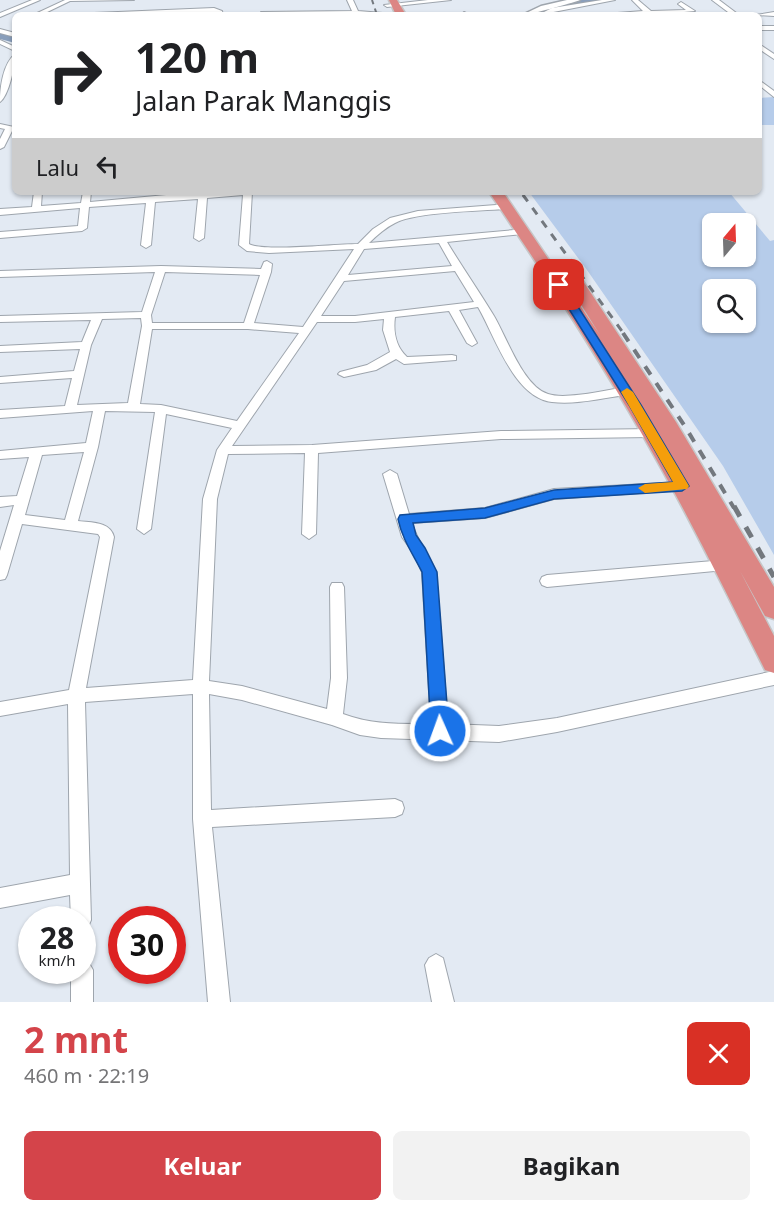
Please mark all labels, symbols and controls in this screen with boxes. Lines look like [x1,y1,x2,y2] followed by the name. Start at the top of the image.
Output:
[135,28,259,85] text: 120 m
[36,36,114,114] icon: right
[135,82,391,119] text: Jalan Parak Manggis
[91,150,124,183] icon: left
[36,152,79,182] text: Lalu
[702,213,756,267] north arrow
[702,213,756,333] map controls
[533,259,584,310] pin
[542,268,575,301] icon: arrive
[702,279,756,333] button: search
[408,699,472,763] position arrow
[108,906,186,984] speed limit sign: 30
[40,917,74,958] text: 28
[39,950,75,970] text: km/h
[24,1015,128,1064] text: 2 mnt
[687,1022,750,1085] button: close
[24,1062,149,1089] text: 460 m · 22:19
[24,1131,381,1200] button: Keluar
[393,1131,750,1200] button: Bagikan

